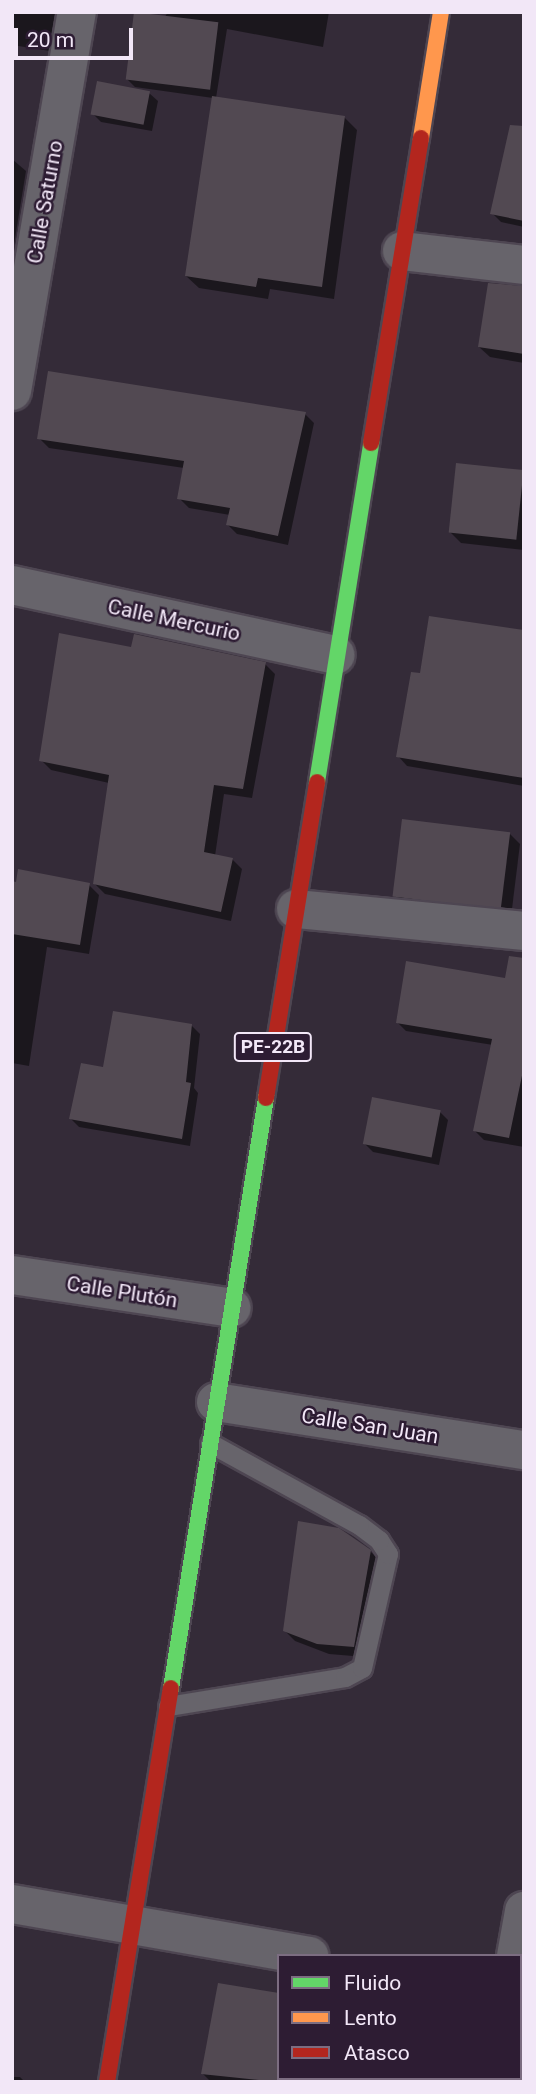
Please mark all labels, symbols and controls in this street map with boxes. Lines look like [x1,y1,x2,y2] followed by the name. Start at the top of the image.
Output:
[18,14,136,58] scale bar
[27,28,74,52] text: 20 m
[22,138,68,266] street label: Calle Saturno
[105,594,243,646] street label: Calle Mercurio
[233,1032,313,1063] road number: PE-22B
[65,1271,179,1313] street label: Calle Plutón
[300,1403,440,1449] street label: Calle San Juan
[277,1954,522,2080] legend
[344,1971,401,1995] text: Fluido
[344,2006,397,2030] text: Lento
[344,2041,410,2065] text: Atasco

